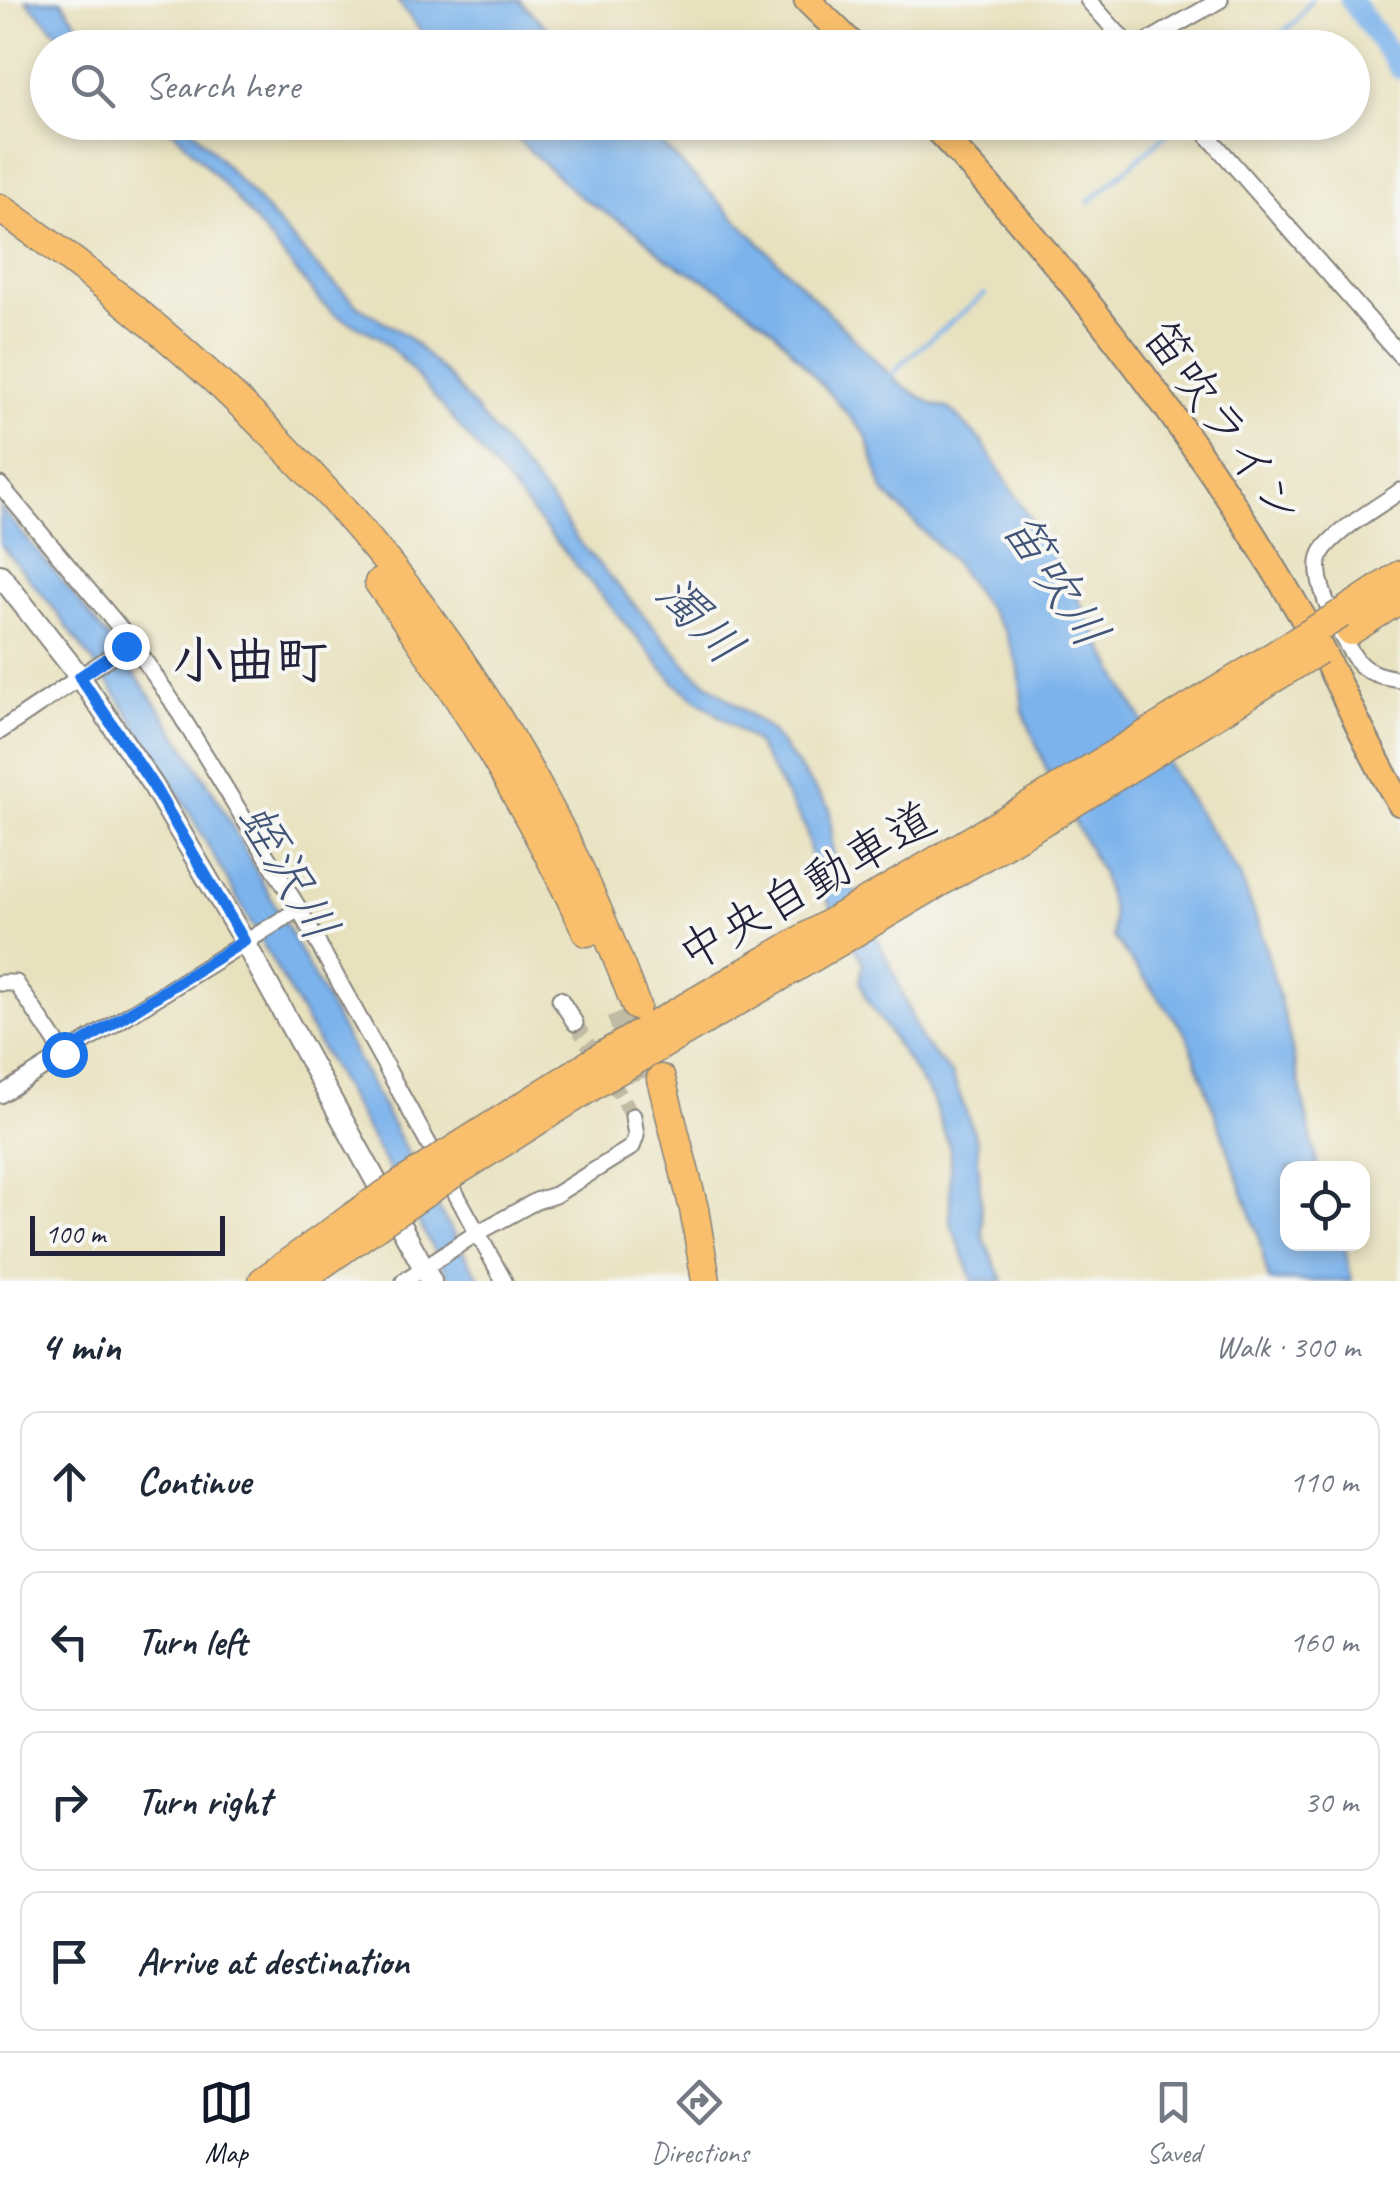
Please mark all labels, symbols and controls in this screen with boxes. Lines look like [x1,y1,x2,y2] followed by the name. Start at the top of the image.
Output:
[30,30,1370,140] search box
[65,58,120,113] icon: search
[145,62,300,109] text: Search here
[1130,308,1316,537] street label: 笛吹ライン
[988,500,1123,660] water label: 笛吹川
[643,562,757,678] water label: 濁川
[104,624,150,670] route end
[172,628,328,694] district label: 小曲町
[667,788,946,984] street label: 中央自動車道
[223,791,352,952] water label: 蛭沢川
[42,1032,88,1078] route start
[1280,1161,1370,1251] map controls
[1280,1161,1370,1251] button: locate
[30,1211,225,1256] scale bar
[45,1216,105,1251] text: 100 m
[40,1320,120,1373] text: 4 min
[1216,1326,1360,1367] text: Walk · 300 m
[42,1454,97,1509] icon: ahead
[137,1458,251,1505] text: Continue
[1289,1461,1358,1502] text: 110 m
[42,1614,97,1669] icon: left
[137,1618,247,1665] text: Turn left
[1289,1621,1358,1662] text: 160 m
[42,1774,97,1829] icon: right
[137,1778,271,1825] text: Turn right
[1304,1781,1358,1822] text: 30 m
[42,1934,97,1989] icon: arrive
[137,1938,409,1985] text: Arrive at destination
[199,2075,254,2170] tab: Map
[651,2075,749,2170] tab: Directions
[1146,2075,1201,2170] tab: Saved

